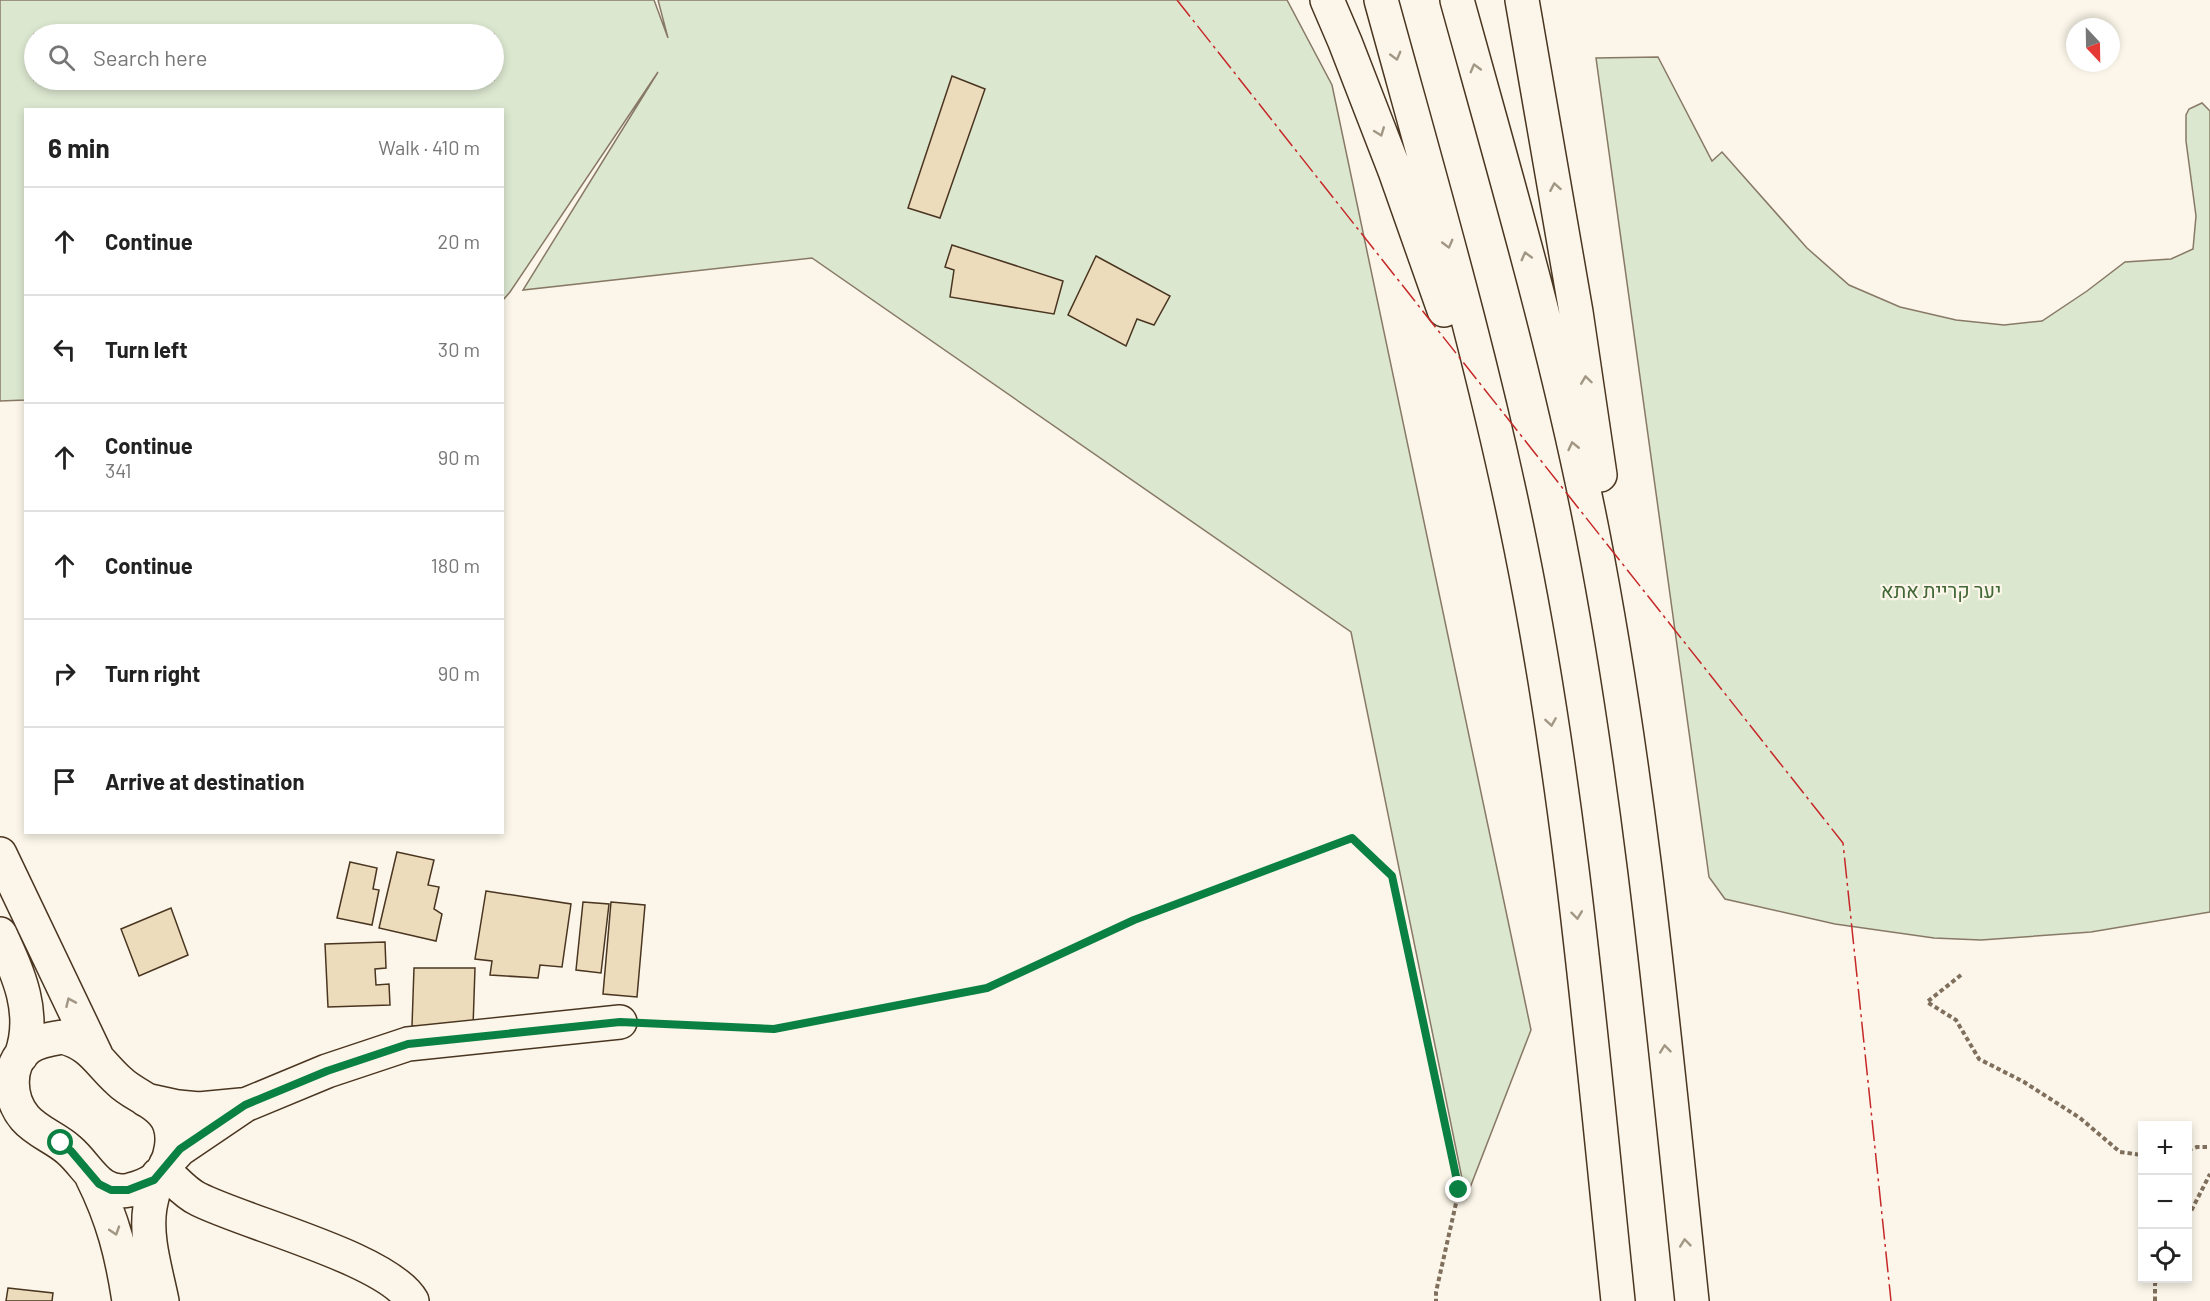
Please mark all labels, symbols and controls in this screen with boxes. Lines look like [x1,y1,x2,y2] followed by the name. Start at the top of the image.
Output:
[2066,18,2120,72] north arrow
[24,24,504,90] search box
[45,41,78,74] icon: search
[93,44,207,70] text: Search here
[1389,50,1401,61] one-way arrow
[1470,63,1483,73] one-way arrow
[1372,127,1385,137] one-way arrow
[48,132,110,163] text: 6 min
[378,135,480,159] text: Walk · 410 m
[1549,183,1561,192] one-way arrow
[48,225,81,258] icon: ahead
[105,228,193,254] text: Continue
[437,229,480,253] text: 20 m
[1440,239,1453,249] one-way arrow
[1521,251,1534,261] one-way arrow
[48,333,81,366] icon: left
[105,336,188,362] text: Turn left
[438,337,480,361] text: 30 m
[1581,375,1593,384] one-way arrow
[105,432,193,458] text: Continue
[48,441,81,474] icon: ahead
[1567,441,1580,451] one-way arrow
[438,445,480,469] text: 90 m
[105,458,131,482] text: 341
[48,549,81,582] icon: ahead
[105,552,193,578] text: Continue
[431,553,480,577] text: 180 m
[1881,578,2001,602] park label: יער קריית אתא
[48,657,81,690] icon: right
[105,660,200,686] text: Turn right
[438,661,480,685] text: 90 m
[1545,717,1557,727] one-way arrow
[48,765,81,798] icon: arrive
[105,768,304,794] text: Arrive at destination
[1571,911,1583,920] one-way arrow
[65,998,77,1009] one-way arrow
[1659,1044,1672,1053] one-way arrow
[2138,1121,2192,1283] map controls
[2138,1121,2192,1175] button: +
[47,1129,73,1155] route start
[2138,1175,2192,1229] button: −
[1445,1176,1471,1202] route end
[107,1225,120,1236] one-way arrow
[2138,1229,2192,1283] button: locate
[1680,1238,1692,1247] one-way arrow

